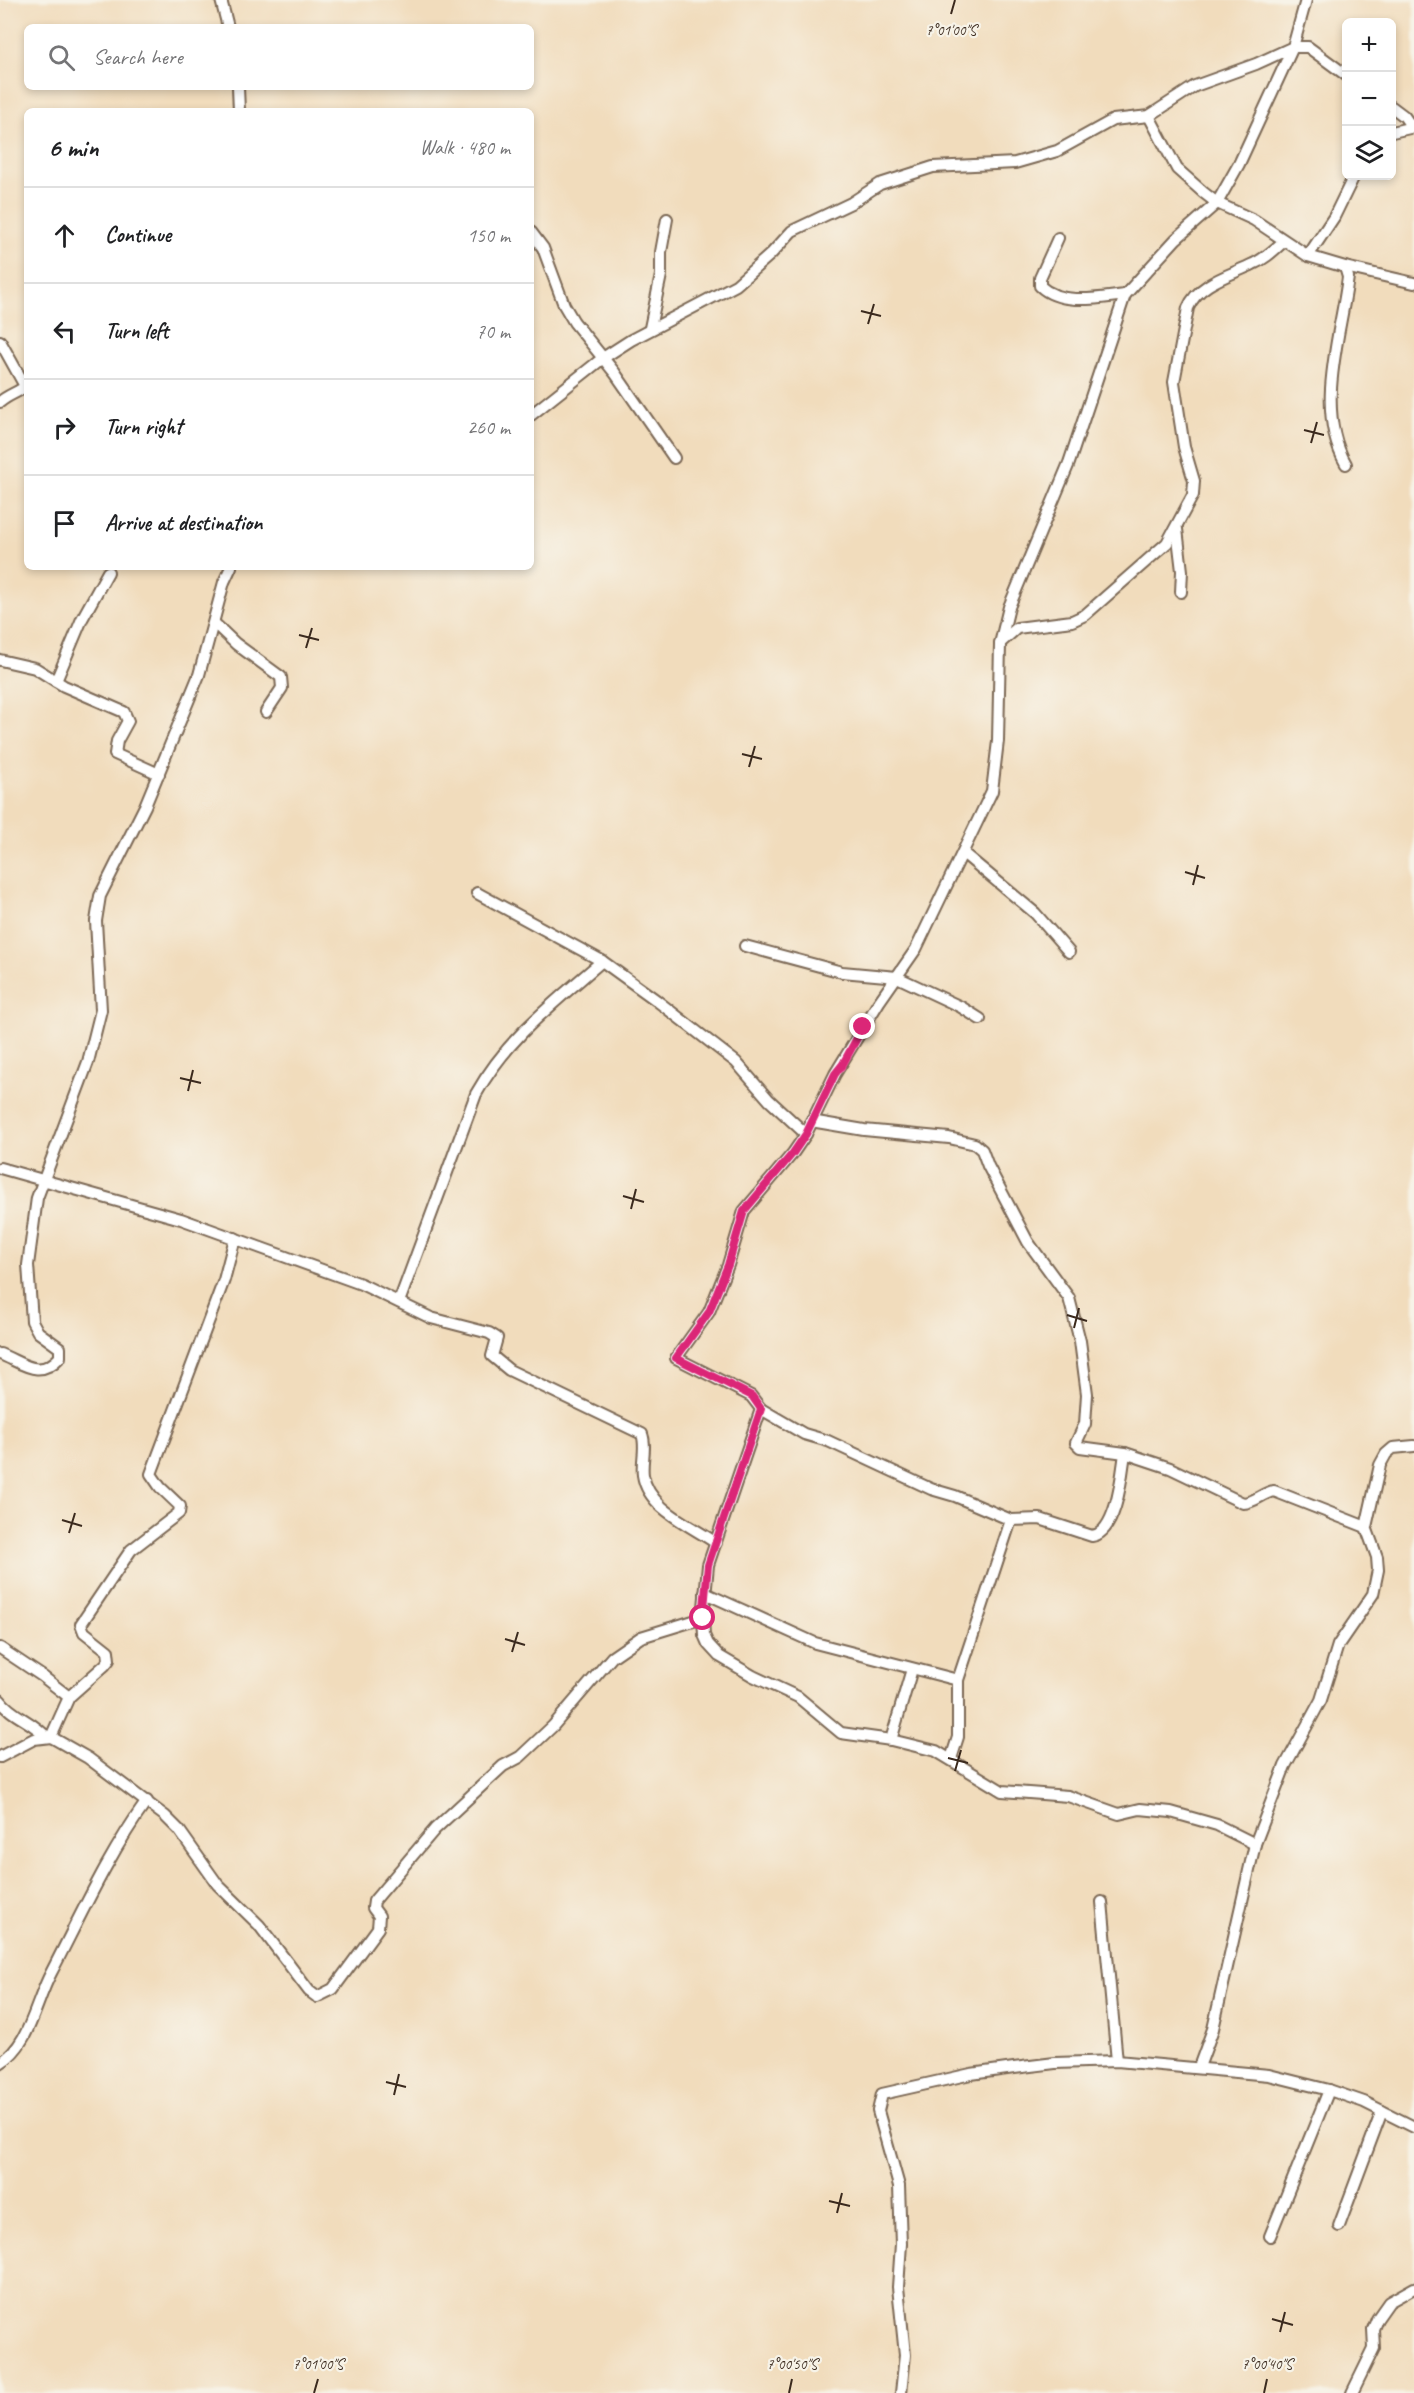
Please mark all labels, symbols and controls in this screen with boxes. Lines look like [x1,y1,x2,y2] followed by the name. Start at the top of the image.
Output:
[1342,18,1396,180] map controls
[1342,18,1396,72] button: +
[926,21,979,40] text: 7°01'00"S
[24,24,534,90] search box
[45,41,78,74] icon: search
[93,43,183,71] text: Search here
[1342,72,1396,126] button: −
[1342,126,1396,180] button: layers
[48,131,98,164] text: 6 min
[420,135,510,160] text: Walk · 480 m
[48,219,81,252] icon: ahead
[105,221,171,249] text: Continue
[467,223,510,248] text: 150 m
[48,315,81,348] icon: left
[105,317,169,345] text: Turn left
[476,319,510,344] text: 70 m
[48,411,81,444] icon: right
[105,413,182,441] text: Turn right
[467,415,510,440] text: 260 m
[48,507,81,540] icon: arrive
[105,509,262,537] text: Arrive at destination
[849,1013,875,1039] route end
[689,1604,715,1630] route start
[293,2355,346,2374] text: 7°01'00"S
[767,2355,820,2374] text: 7°00'50"S
[1242,2355,1295,2374] text: 7°00'40"S

